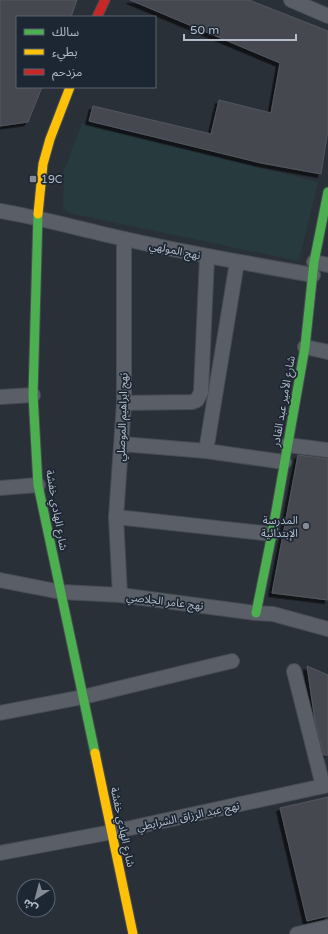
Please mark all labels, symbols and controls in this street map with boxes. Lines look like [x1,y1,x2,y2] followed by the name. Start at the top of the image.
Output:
[16,16,156,88] legend
[184,16,296,42] scale bar
[190,23,219,37] text: 50 m
[52,25,79,39] text: سالك
[52,45,78,62] text: بطيء
[52,65,82,81] text: مزدحم
[41,173,63,186] place label: 19C
[28,174,38,184] marker: 19C
[148,239,202,265] street label: نهج المولهي
[269,354,299,449] street label: شارع الأمير عبد القادر
[114,372,133,462] street label: نهج ابراهيم الموصلي
[41,469,70,552] street label: شارع الهادي خفشة
[261,514,298,541] place label: المدرسة الإبتدائية
[301,521,311,531] marker: المدرسة الإبتدائية
[125,590,204,615] street label: نهج عامر الجلاصي
[105,786,137,869] street label: شارع الهادي خفشة
[135,799,241,836] street label: نهج عبد الرزاق الشرايطي
[16,878,56,918] north arrow
[20,896,40,915] text: ش

